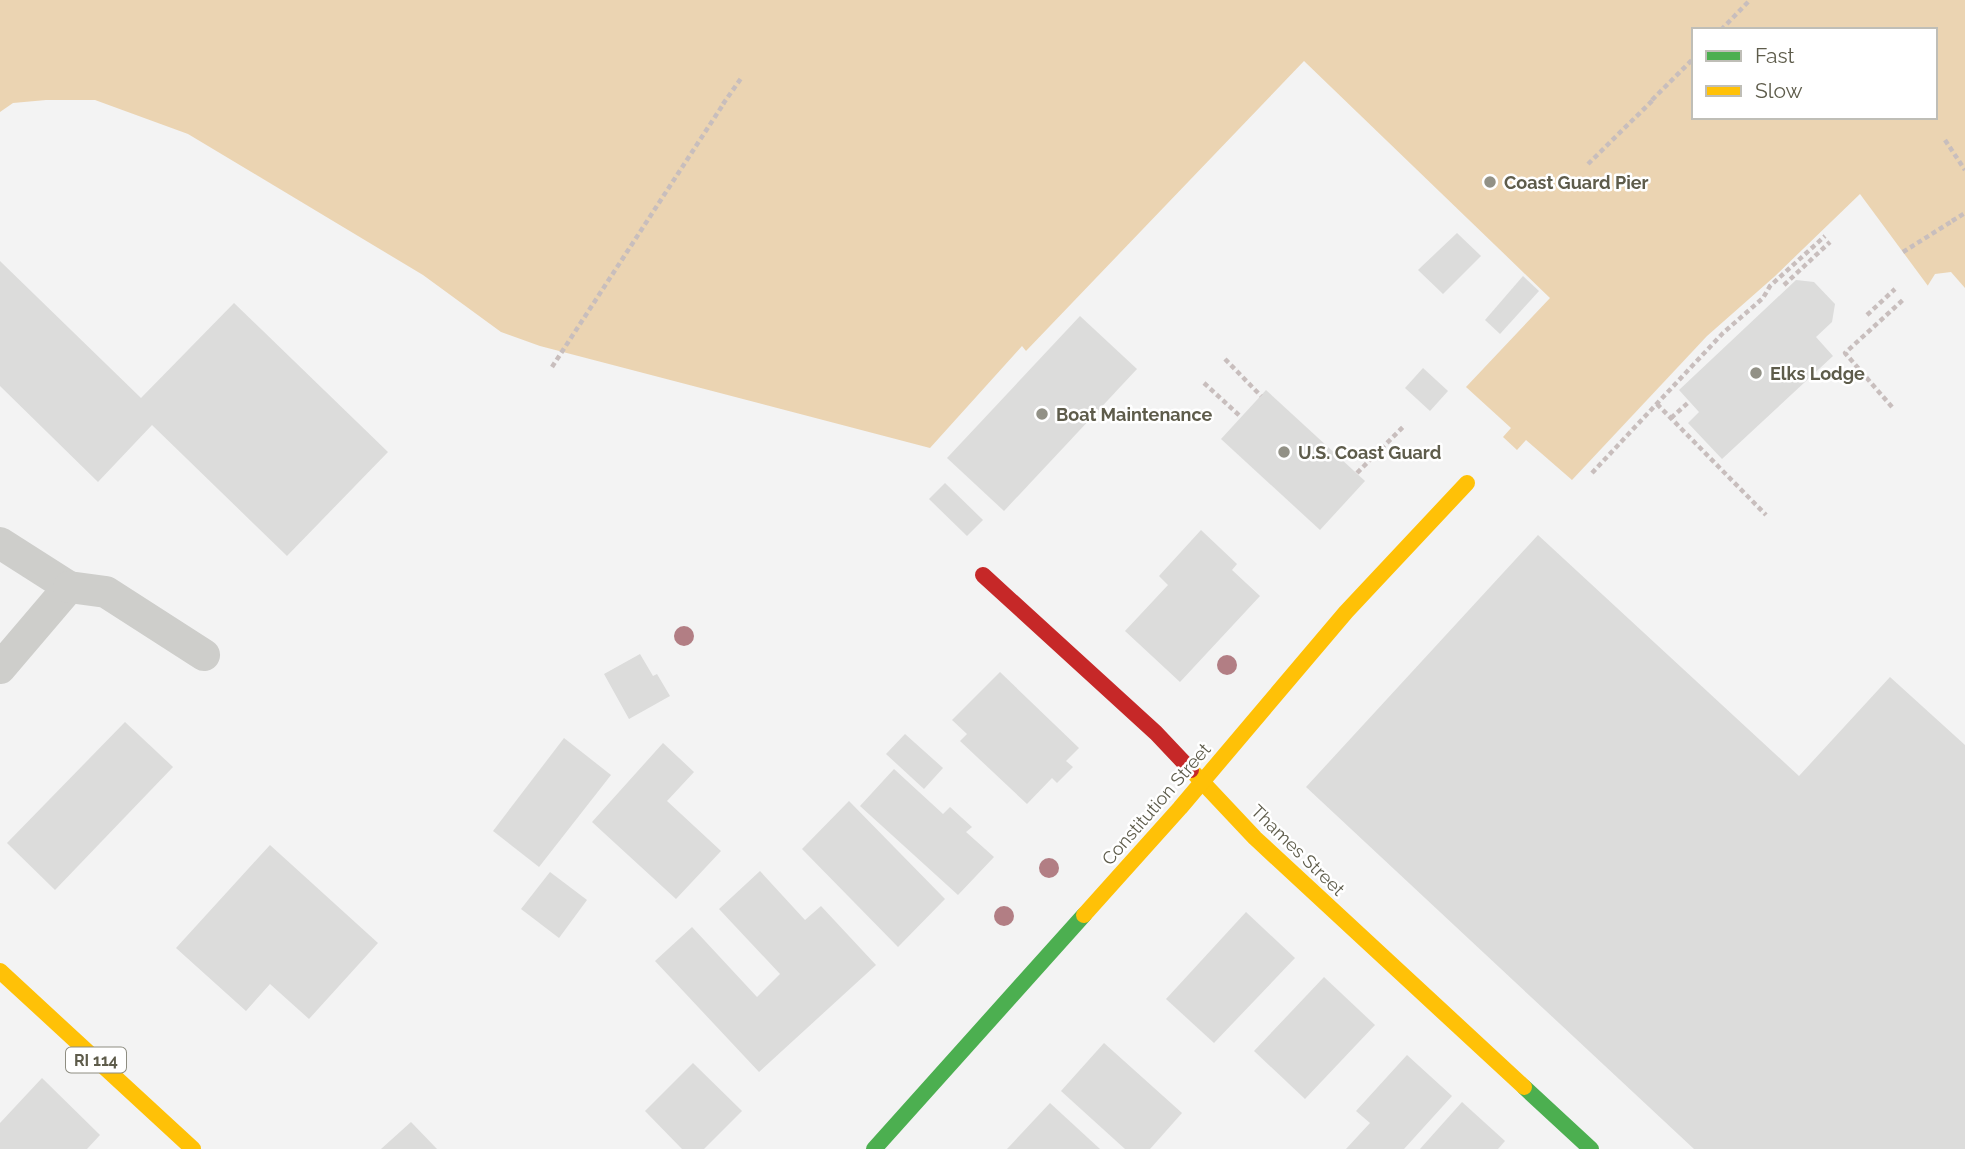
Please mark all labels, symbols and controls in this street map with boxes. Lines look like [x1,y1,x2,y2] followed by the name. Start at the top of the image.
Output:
[1692,28,1937,119] legend
[1755,43,1795,68] text: Fast
[1755,78,1803,103] text: Slow
[1504,172,1649,193] place label: Coast Guard Pier
[1482,174,1498,190] marker: Coast Guard Pier
[1770,363,1865,384] place label: Elks Lodge
[1748,365,1764,381] marker: Elks Lodge
[1056,404,1213,425] place label: Boat Maintenance
[1034,406,1050,422] marker: Boat Maintenance
[1298,442,1441,463] place label: U.S. Coast Guard
[1276,444,1292,460] marker: U.S. Coast Guard
[1097,739,1215,869] street label: Constitution Street
[1247,800,1349,900] street label: Thames Street
[66,1048,126,1072] road number: RI 114

